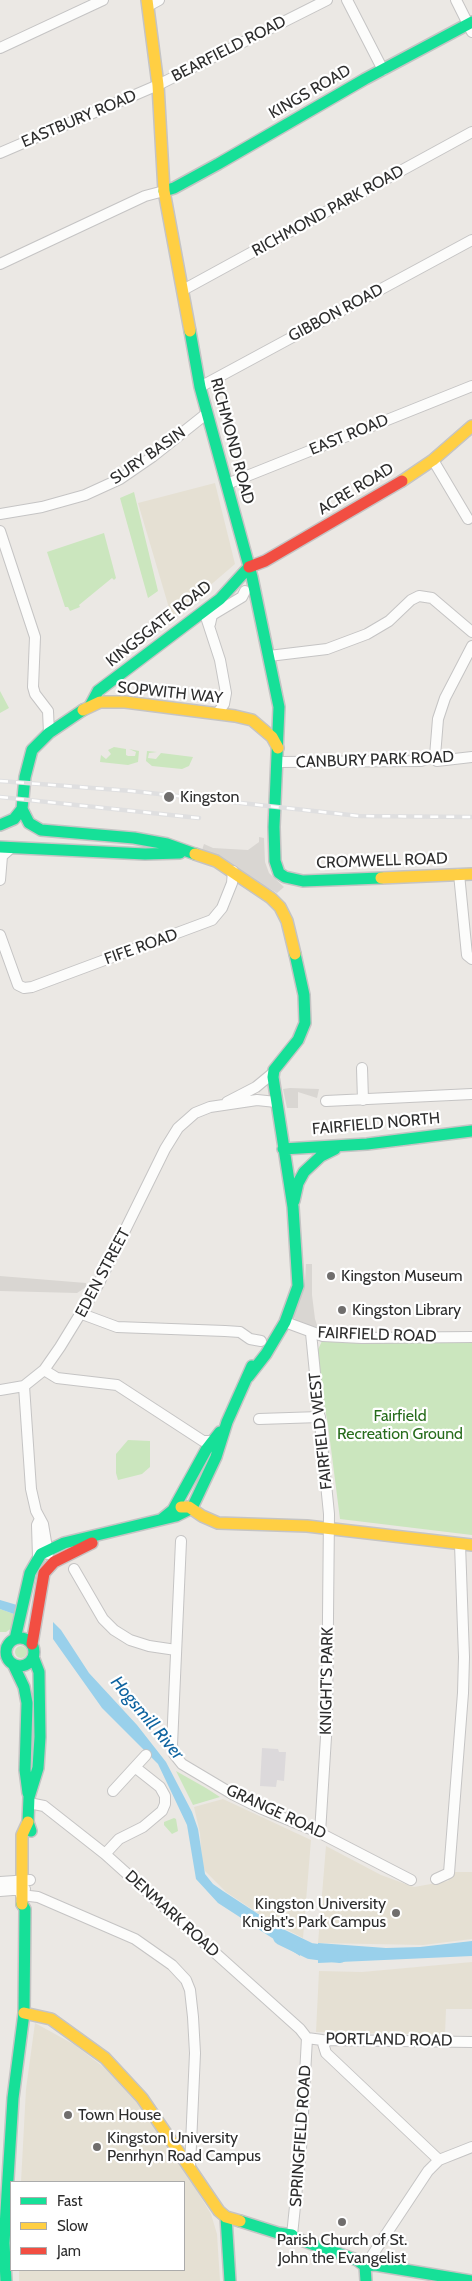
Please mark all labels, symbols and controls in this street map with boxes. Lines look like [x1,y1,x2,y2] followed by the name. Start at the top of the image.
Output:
[169,12,289,86] street label: BEARFIELD ROAD
[266,61,354,123] street label: KINGS ROAD
[19,86,139,152] street label: EASTBURY ROAD
[249,161,407,261] street label: RICHMOND PARK ROAD
[285,280,387,346] street label: GIBBON ROAD
[206,376,258,506] street label: RICHMOND ROAD
[307,410,391,460] street label: EAST ROAD
[107,423,189,489] street label: SURY BASIN
[315,459,397,519] street label: ACRE ROAD
[102,577,216,671] street label: KINGSGATE ROAD
[116,678,224,708] street label: SOPWITH WAY
[296,748,454,772] street label: CANBURY PARK ROAD
[180,787,239,807] place label: Kingston
[162,790,176,804] marker: Kingston
[316,849,448,873] street label: CROMWELL ROAD
[102,925,180,969] street label: FIFE ROAD
[311,1109,441,1139] street label: FAIRFIELD NORTH
[72,1225,134,1321] street label: EDEN STREET
[341,1266,462,1286] place label: Kingston Museum
[325,1270,337,1282] marker: Kingston Museum
[352,1300,461,1320] place label: Kingston Library
[336,1304,348,1316] marker: Kingston Library
[317,1323,437,1347] street label: FAIRFIELD ROAD
[305,1372,337,1490] street label: FAIRFIELD WEST
[337,1406,463,1444] park label: Fairfield Recreation Ground
[316,1627,338,1735] street label: KNIGHT'S PARK
[106,1672,188,1764] water label: Hogsmill River
[223,1780,329,1844] street label: GRANGE ROAD
[121,1867,223,1961] street label: DENMARK ROAD
[242,1894,386,1932] place label: Kingston University Knight's Park Campus
[390,1907,402,1919] marker: Kingston University Knight's Park Campus
[325,2029,453,2051] street label: PORTLAND ROAD
[286,2064,316,2208] street label: SPRINGFIELD ROAD
[78,2105,161,2125] place label: Town House
[62,2109,74,2121] marker: Town House
[107,2128,261,2166] place label: Kingston University Penrhyn Road Campus
[91,2141,103,2153] marker: Kingston University Penrhyn Road Campus
[10,2181,185,2271] legend
[57,2192,82,2210] text: Fast
[336,2216,348,2228] marker: Parish Church of St. John the Evangelist
[57,2217,88,2235] text: Slow
[277,2230,407,2268] place label: Parish Church of St. John the Evangelist
[57,2242,81,2260] text: Jam

